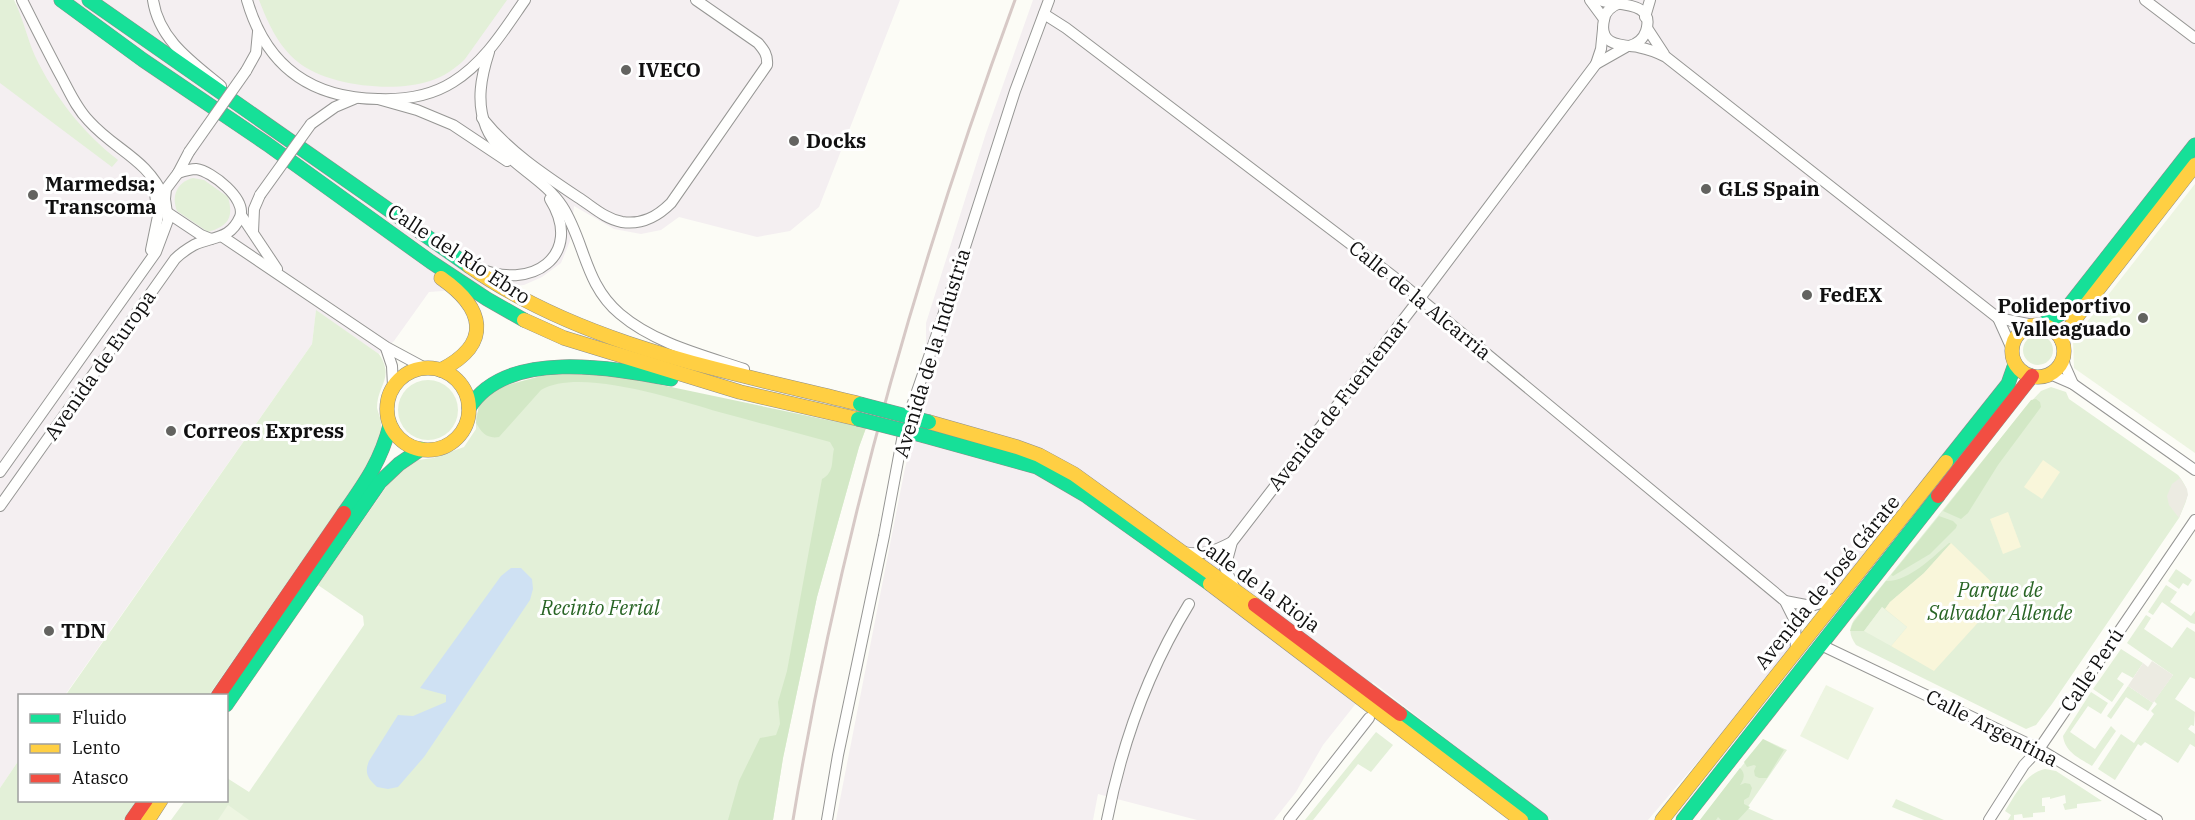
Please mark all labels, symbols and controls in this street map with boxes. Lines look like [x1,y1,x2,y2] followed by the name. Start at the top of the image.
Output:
[638,56,701,83] place label: IVECO
[619,63,633,77] marker: IVECO
[806,127,866,154] place label: Docks
[787,134,801,148] marker: Docks
[45,170,157,220] place label: Marmedsa; Transcoma
[1718,175,1820,202] place label: GLS Spain
[1699,182,1713,196] marker: GLS Spain
[26,188,40,202] marker: Marmedsa; Transcoma
[383,197,536,310] street label: Calle del Río Ebro
[1344,234,1497,365] street label: Calle de la Alcarria
[887,245,976,461] street label: Avenida de la Industria
[1819,281,1883,308] place label: FedEX
[38,284,162,445] street label: Avenida de Europa
[1800,288,1814,302] marker: FedEX
[1998,292,2131,342] place label: Polideportivo Valleaguado
[1261,311,1414,496] street label: Avenida de Fuentemar
[2136,311,2150,325] marker: Polideportivo Valleaguado
[183,417,344,444] place label: Correos Express
[164,424,178,438] marker: Correos Express
[1748,489,1905,674] street label: Avenida de José Gárate
[1190,529,1326,638] street label: Calle de la Rioja
[1927,576,2073,626] park label: Parque de Salvador Allende
[540,594,660,621] park label: Recinto Ferial
[61,617,106,644] place label: TDN
[2054,623,2129,717] street label: Calle Perú
[42,624,56,638] marker: TDN
[1922,683,2063,773] street label: Calle Argentina
[18,694,228,802] legend
[72,706,127,729] text: Fluido
[72,736,120,759] text: Lento
[72,766,128,789] text: Atasco

